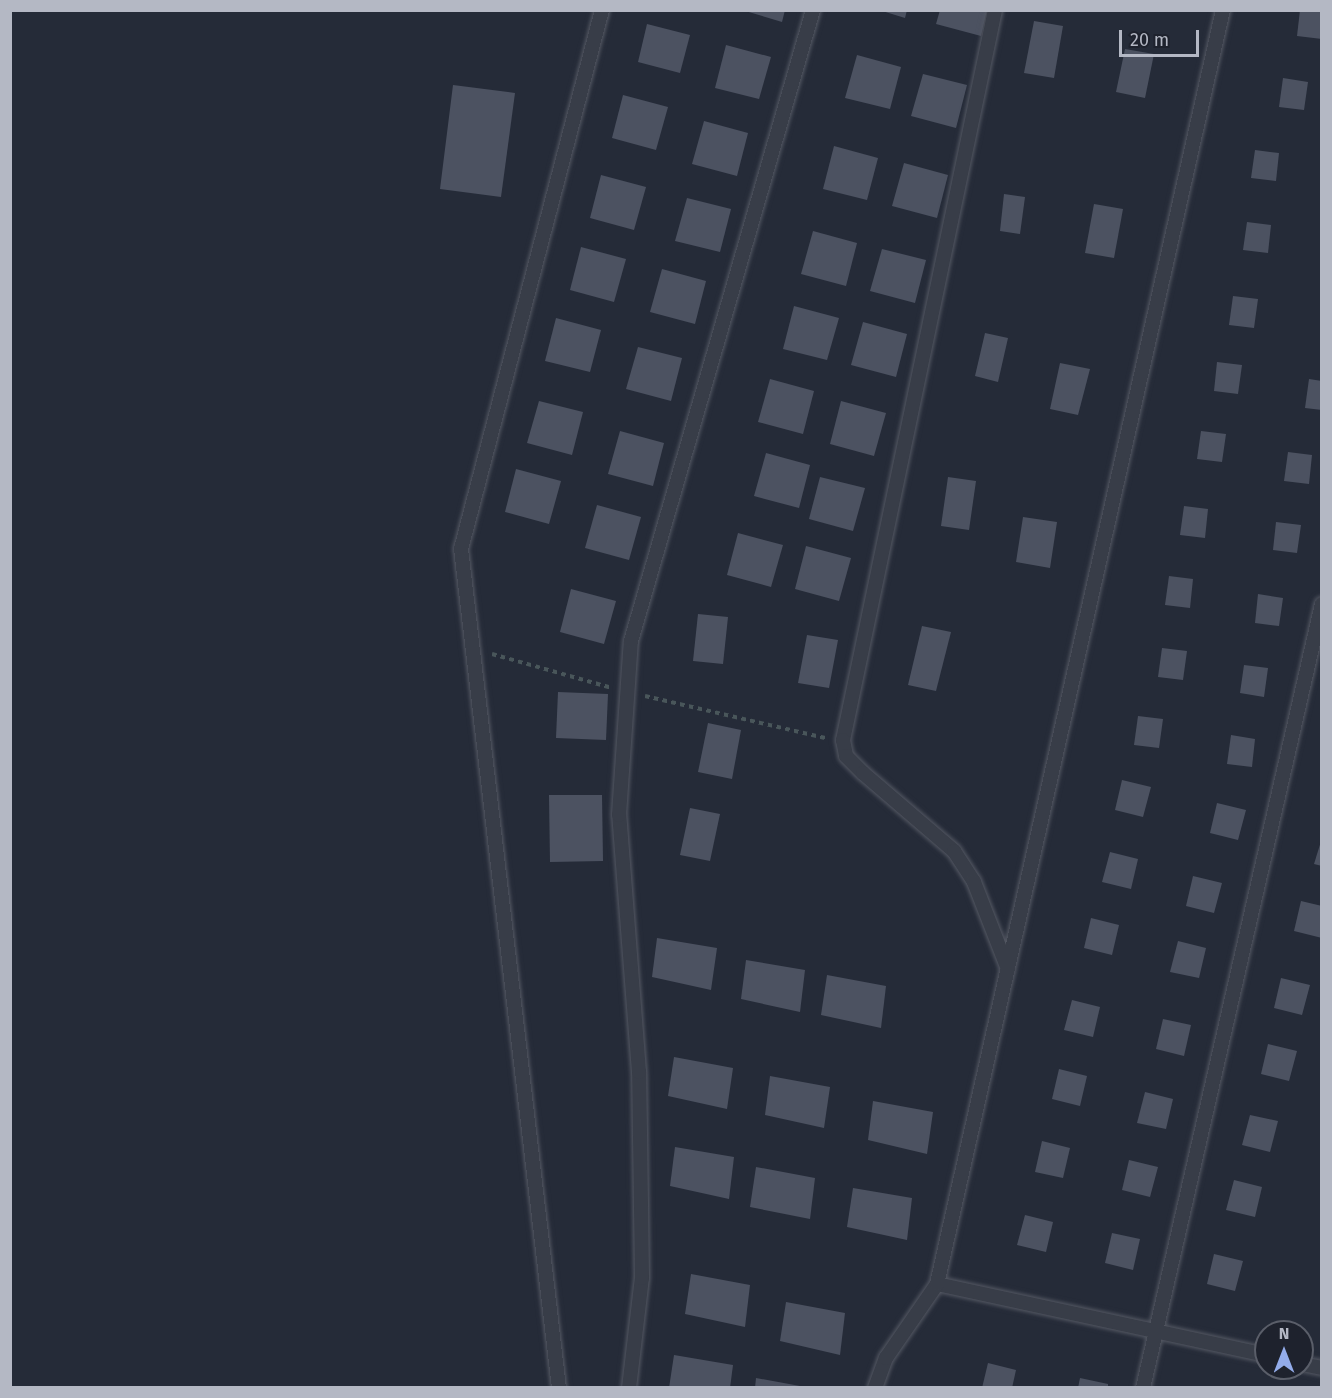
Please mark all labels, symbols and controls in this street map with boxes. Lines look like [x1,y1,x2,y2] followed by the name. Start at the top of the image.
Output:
[1122,18,1202,56] scale bar
[1130,29,1169,51] text: 20 m
[1254,1320,1314,1380] north arrow
[1279,1324,1289,1343] text: N

